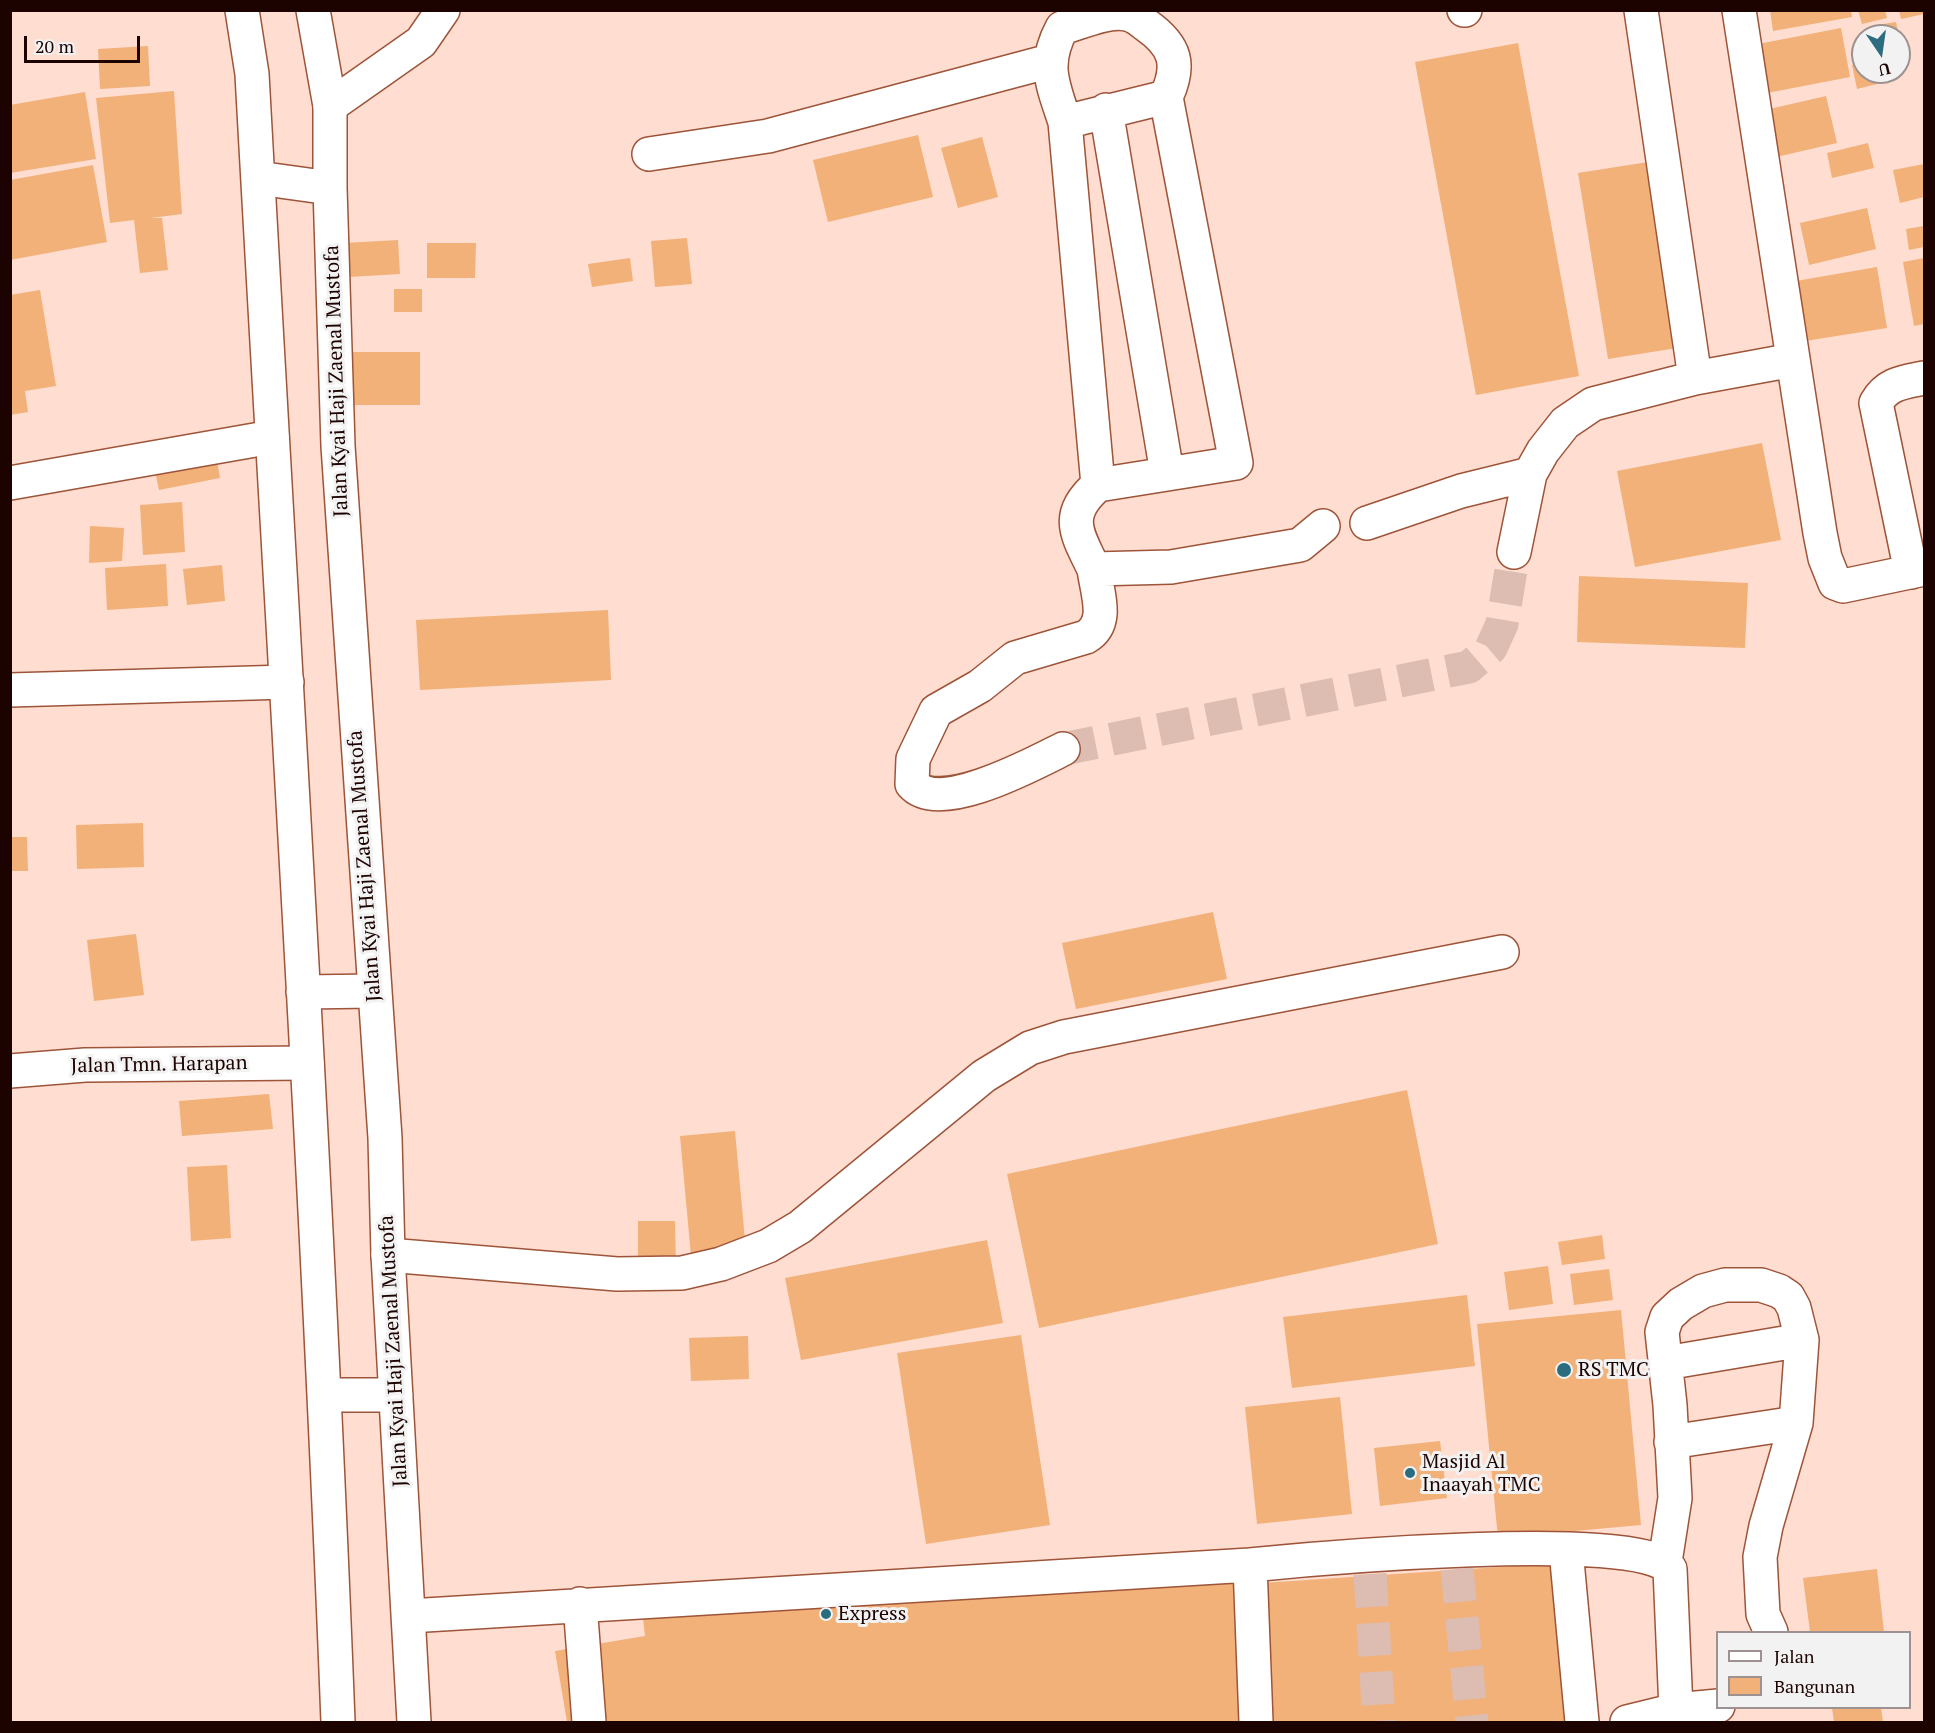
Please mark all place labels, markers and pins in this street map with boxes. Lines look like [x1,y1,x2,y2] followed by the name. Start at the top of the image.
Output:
[1578,1358,1649,1382] place label: RS TMC
[1555,1361,1573,1379] marker: RS TMC
[1422,1450,1541,1497] place label: Masjid Al Inaayah TMC
[1403,1466,1417,1480] marker: Masjid Al Inaayah TMC
[838,1602,906,1626] place label: Express
[819,1607,833,1621] marker: Express

